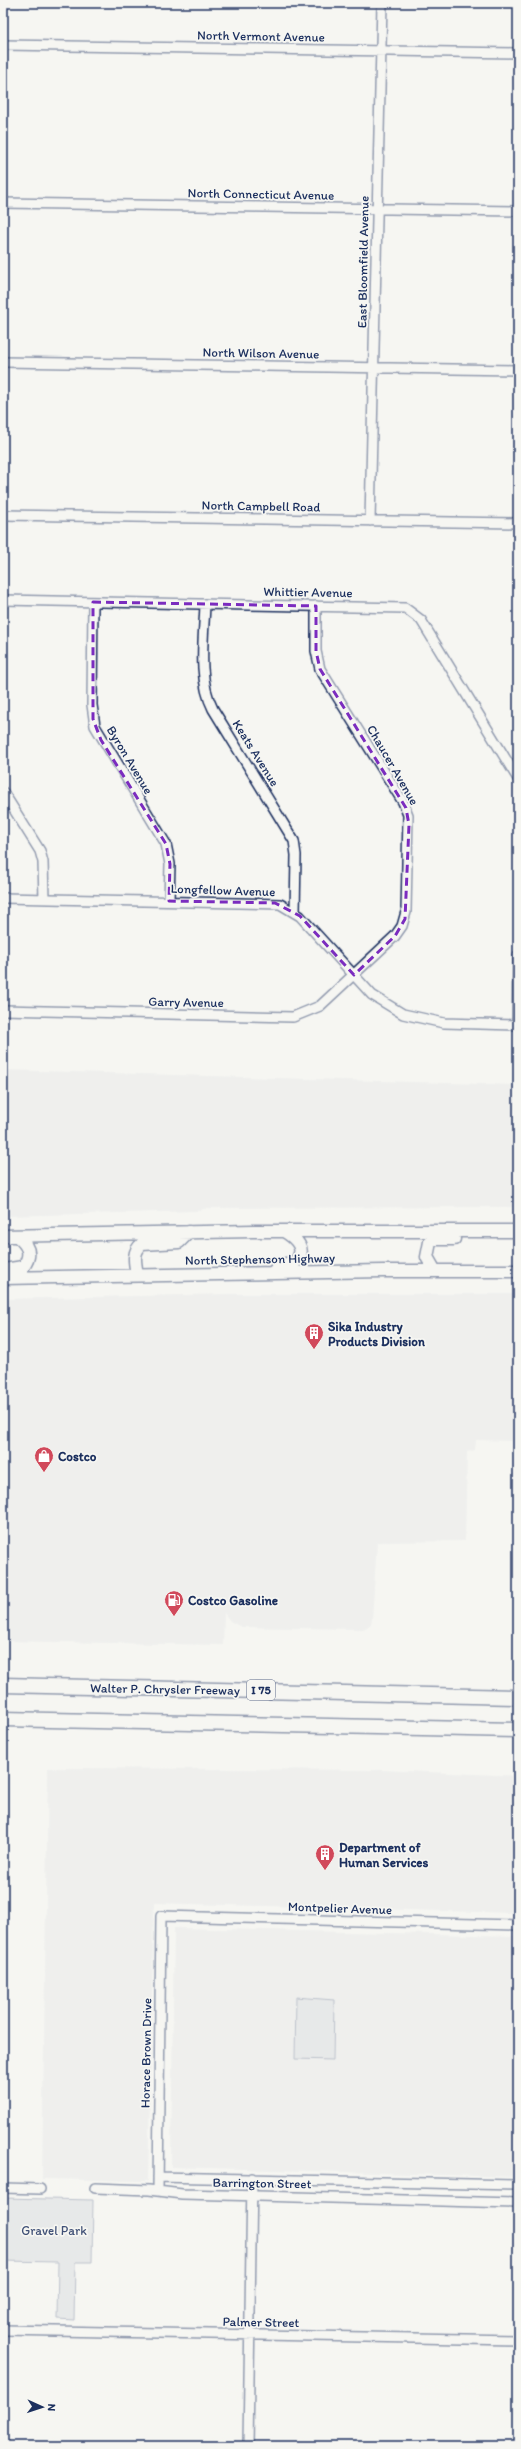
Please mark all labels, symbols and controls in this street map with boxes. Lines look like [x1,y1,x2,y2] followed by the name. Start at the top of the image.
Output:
[197,27,325,45] street label: North Vermont Avenue
[188,185,334,203] street label: North Connecticut Avenue
[354,196,372,328] street label: East Bloomfield Avenue
[202,344,320,362] street label: North Wilson Avenue
[202,497,320,515] street label: North Campbell Road
[263,584,353,600] street label: Whittier Avenue
[230,717,282,789] street label: Keats Avenue
[364,722,422,808] street label: Chaucer Avenue
[104,723,156,797] street label: Byron Avenue
[170,881,276,899] street label: Longfellow Avenue
[148,994,224,1010] street label: Garry Avenue
[185,1250,335,1268] street label: North Stephenson Highway
[328,1319,426,1349] place label: Sika Industry Products Division
[303,1322,325,1350] building icon: Sika Industry Products Division
[33,1445,55,1473] shop icon: Costco
[58,1449,97,1464] place label: Costco
[163,1589,185,1617] fuel station icon: Costco Gasoline
[188,1593,278,1608] place label: Costco Gasoline
[90,1680,240,1698] street label: Walter P. Chrysler Freeway
[247,1680,275,1700] road number: I 75
[339,1840,429,1870] place label: Department of Human Services
[314,1843,336,1871] building icon: Department of Human Services
[288,1899,392,1917] street label: Montpelier Avenue
[138,1998,154,2108] street label: Horace Brown Drive
[213,2175,312,2191] street label: Barrington Street
[21,2223,87,2238] park label: Gravel Park
[223,2314,300,2330] street label: Palmer Street
[22,2387,62,2427] north arrow
[45,2403,58,2412] text: N

